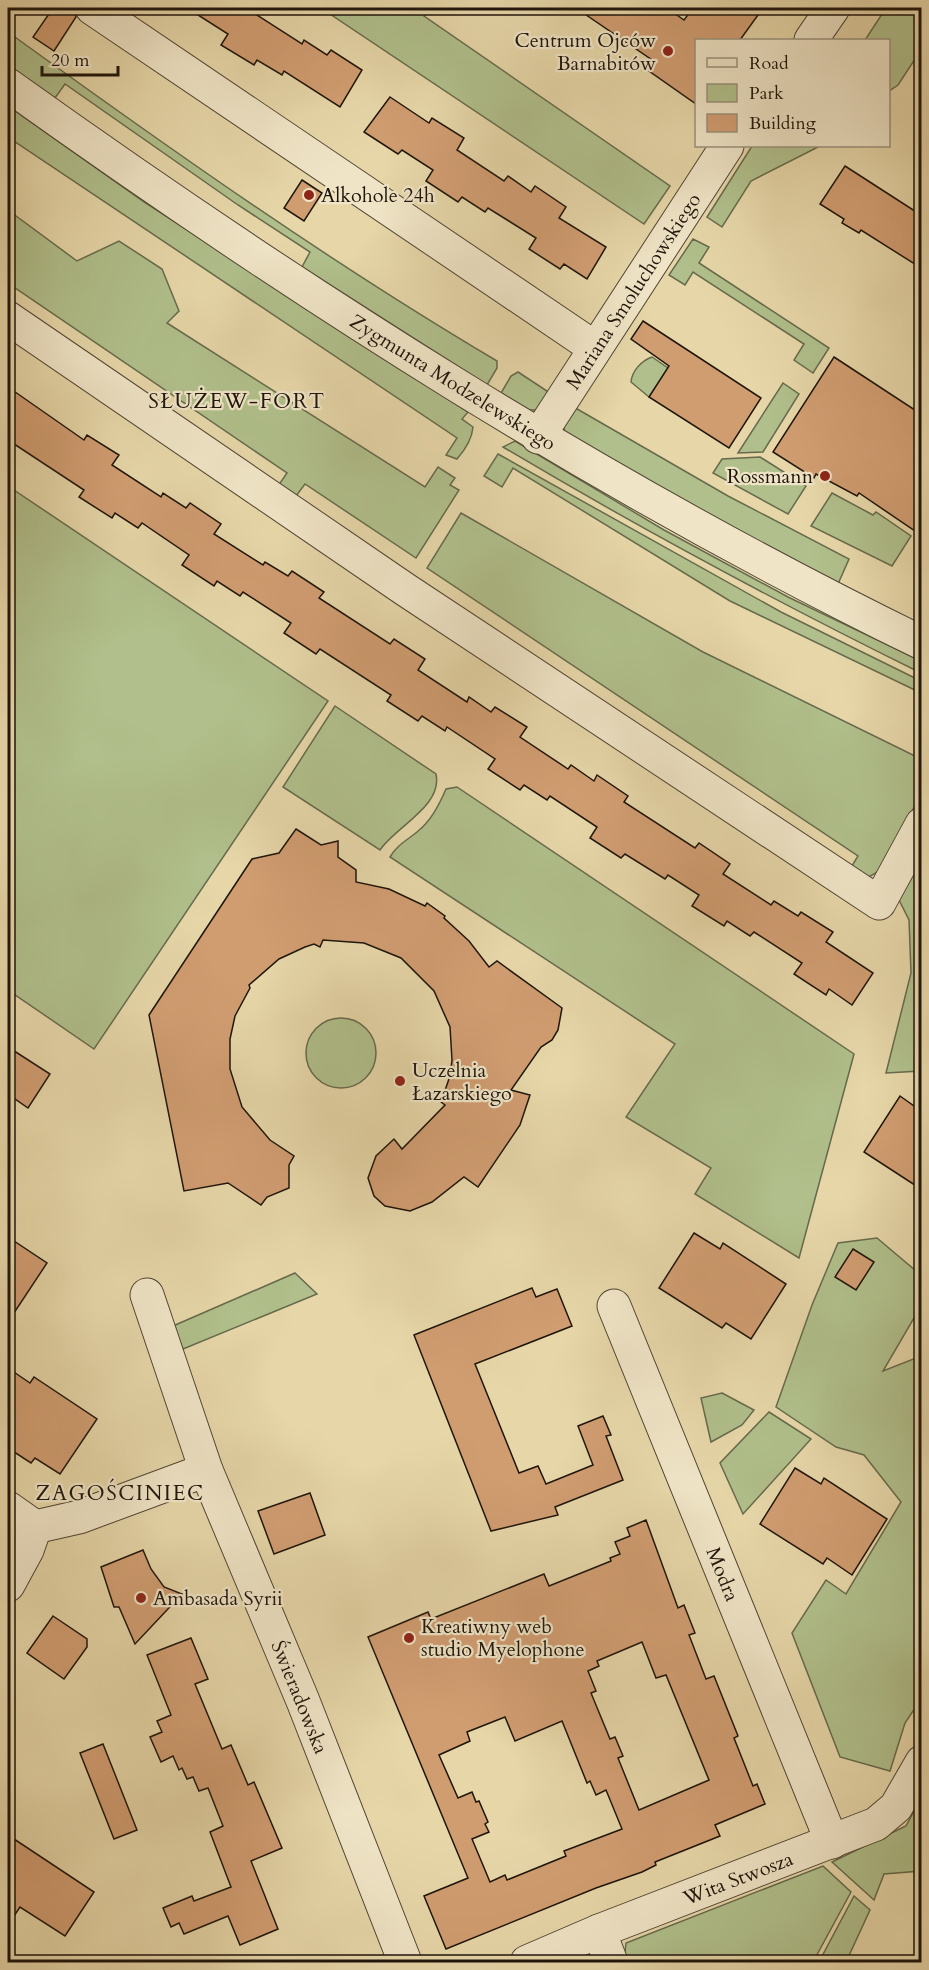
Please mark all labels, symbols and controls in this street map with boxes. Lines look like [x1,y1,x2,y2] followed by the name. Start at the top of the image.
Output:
[514,27,656,77] place label: Centrum Ojców Barnabitów
[42,39,118,77] scale bar
[695,39,890,147] legend
[661,44,675,58] marker: Centrum Ojców Barnabitów
[51,48,90,73] text: 20 m
[749,51,789,76] text: Road
[749,81,784,106] text: Park
[749,111,817,136] text: Building
[321,182,435,209] place label: Alkohole 24h
[302,188,316,202] marker: Alkohole 24h
[560,188,707,395] street label: Mariana Smoluchowskiego
[345,308,561,457] street label: Zygmunta Modzelewskiego
[148,387,326,416] district label: SŁUŻEW-FORT
[727,463,814,490] place label: Rossmann
[818,469,832,483] marker: Rossmann
[412,1057,512,1107] place label: Uczelnia Łazarskiego
[393,1074,407,1088] marker: Uczelnia Łazarskiego
[35,1478,205,1508] district label: ZAGOŚCINIEC
[699,1543,746,1606] street label: Modra
[153,1585,283,1612] place label: Ambasada Syrii
[134,1591,148,1605] marker: Ambasada Syrii
[421,1613,585,1663] place label: Kreatiwny web studio Myelophone
[402,1631,416,1645] marker: Kreatiwny web studio Myelophone
[264,1636,335,1758] street label: Świeradowska
[678,1845,797,1912] street label: Wita Stwosza

